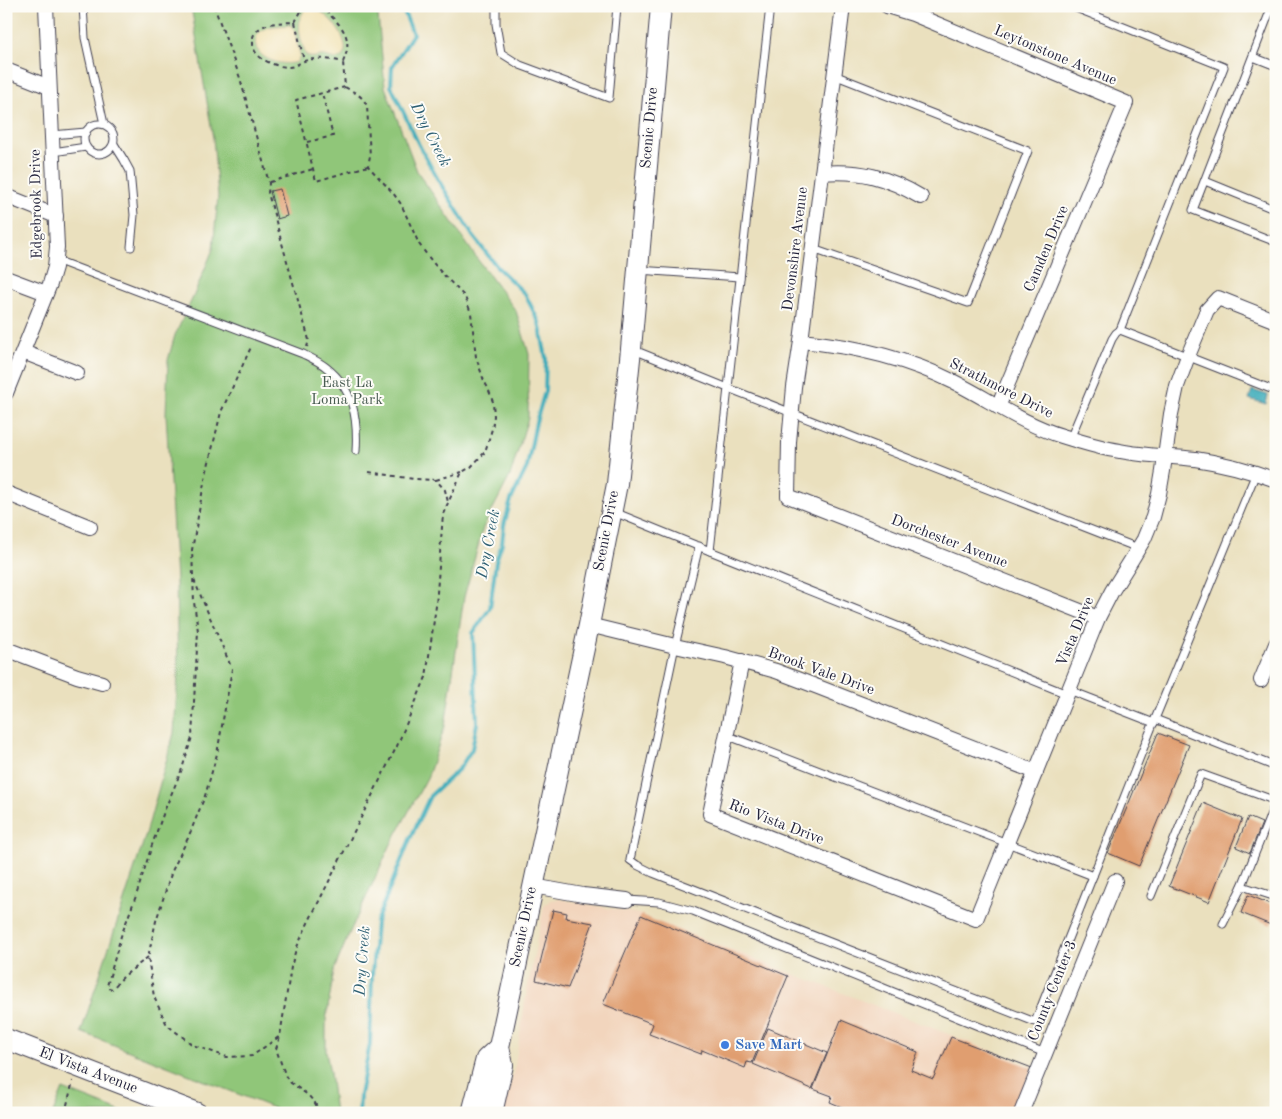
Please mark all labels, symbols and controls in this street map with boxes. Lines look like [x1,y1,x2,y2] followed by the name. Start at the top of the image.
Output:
[991,23,1119,89] street label: Leytonstone Avenue
[639,87,661,169] street label: Scenic Drive
[406,99,453,170] water label: Dry Creek
[29,149,45,259] street label: Edgebrook Drive
[781,186,811,312] street label: Devonshire Avenue
[1022,203,1072,294] street label: Camden Drive
[947,356,1055,422] street label: Strathmore Drive
[311,376,383,408] park label: East La Loma Park
[592,489,622,573] street label: Scenic Drive
[474,508,504,581] water label: Dry Creek
[889,513,1009,571] street label: Dorchester Avenue
[1055,595,1097,669] street label: Vista Drive
[766,646,876,698] street label: Brook Vale Drive
[726,798,826,848] street label: Rio Vista Drive
[508,885,540,969] street label: Scenic Drive
[353,925,373,998] water label: Dry Creek
[1026,938,1080,1044] street label: County Center 3
[735,1038,803,1053] place label: Save Mart
[719,1039,731,1051] marker: Save Mart
[36,1045,140,1097] street label: El Vista Avenue

